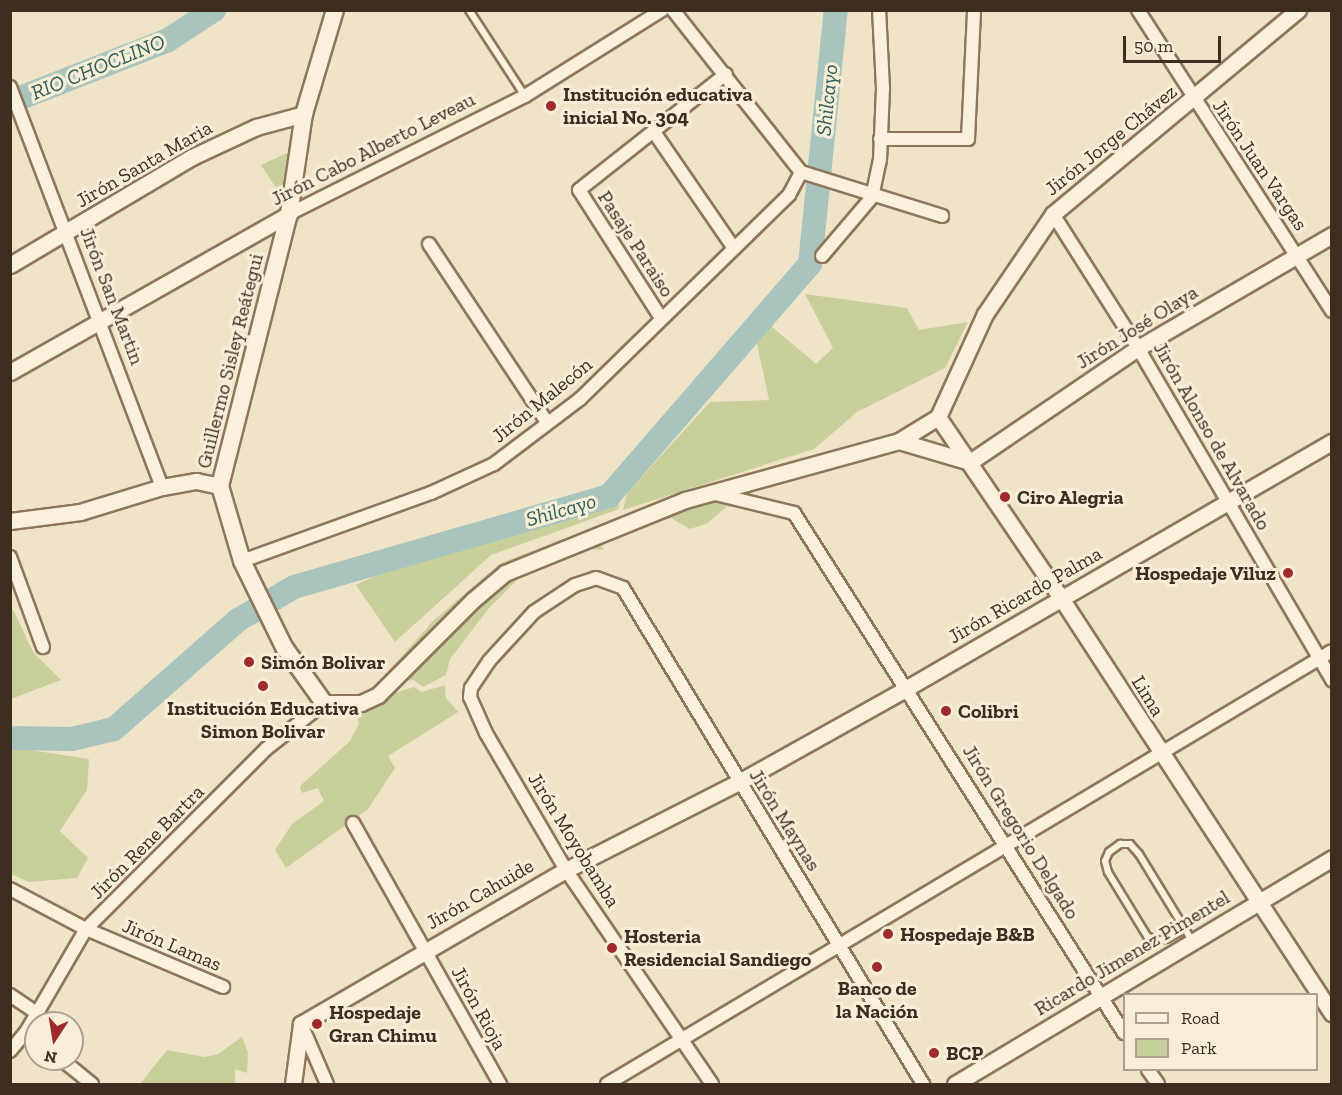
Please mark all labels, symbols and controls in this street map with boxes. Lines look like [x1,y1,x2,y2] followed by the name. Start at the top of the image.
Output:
[1126,24,1224,62] scale bar
[27,29,169,105] water label: RIO CHOCLINO
[1134,35,1173,57] text: 50 m
[811,63,843,137] water label: Shilcayo
[1040,79,1182,201] street label: Jirón Jorge Chávez
[563,83,753,130] place label: Institución educativa inicial No. 304
[267,87,479,211] street label: Jirón Cabo Alberto Leveau
[1207,95,1313,235] street label: Jirón Juan Vargas
[544,99,558,113] marker: Institución educativa inicial No. 304
[72,115,216,213] street label: Jirón Santa Maria
[593,186,679,302] street label: Pasaje Paraiso
[75,224,149,368] street label: Jirón San Martin
[192,251,268,471] street label: Guillermo Sisley Reátegui
[1072,280,1202,374] street label: Jirón José Olaya
[1148,337,1276,535] street label: Jirón Alonso de Alvarado
[487,352,597,448] street label: Jirón Malecón
[1017,485,1124,509] place label: Ciro Alegria
[523,488,599,532] water label: Shilcayo
[998,490,1012,504] marker: Ciro Alegria
[944,541,1106,649] street label: Jirón Ricardo Palma
[1134,561,1276,585] place label: Hospedaje Viluz
[1281,566,1295,580] marker: Hospedaje Viluz
[261,650,385,674] place label: Simón Bolivar
[242,655,256,669] marker: Simón Bolivar
[1126,671,1170,721] street label: Lima
[256,679,270,693] marker: Institución Educativa Simon Bolivar
[167,696,359,743] place label: Institución Educativa Simon Bolivar
[958,699,1019,723] place label: Colibri
[939,704,953,718] marker: Colibri
[957,740,1085,924] street label: Jirón Gregorio Delgado
[744,765,826,875] street label: Jirón Maynas
[523,768,625,912] street label: Jirón Moyobamba
[85,780,209,904] street label: Jirón Rene Bartra
[422,854,538,934] street label: Jirón Cahuide
[1030,885,1234,1021] street label: Ricardo Jimenez Pimentel
[119,913,225,977] street label: Jirón Lamas
[900,922,1035,946] place label: Hospedaje B&B
[624,924,811,971] place label: Hosteria Residencial Sandiego
[881,927,895,941] marker: Hospedaje B&B
[605,941,619,955] marker: Hosteria Residencial Sandiego
[870,960,884,974] marker: Banco de la Nación
[446,962,512,1054] street label: Jirón Rioja
[836,976,918,1023] place label: Banco de la Nación
[1123,993,1318,1071] legend
[329,1000,437,1047] place label: Hospedaje Gran Chimu
[1181,1007,1220,1029] text: Road
[24,1011,84,1071] north arrow
[310,1017,324,1031] marker: Hospedaje Gran Chimu
[1181,1037,1217,1059] text: Park
[946,1041,983,1065] place label: BCP
[927,1046,941,1060] marker: BCP
[43,1047,59,1068] text: N

